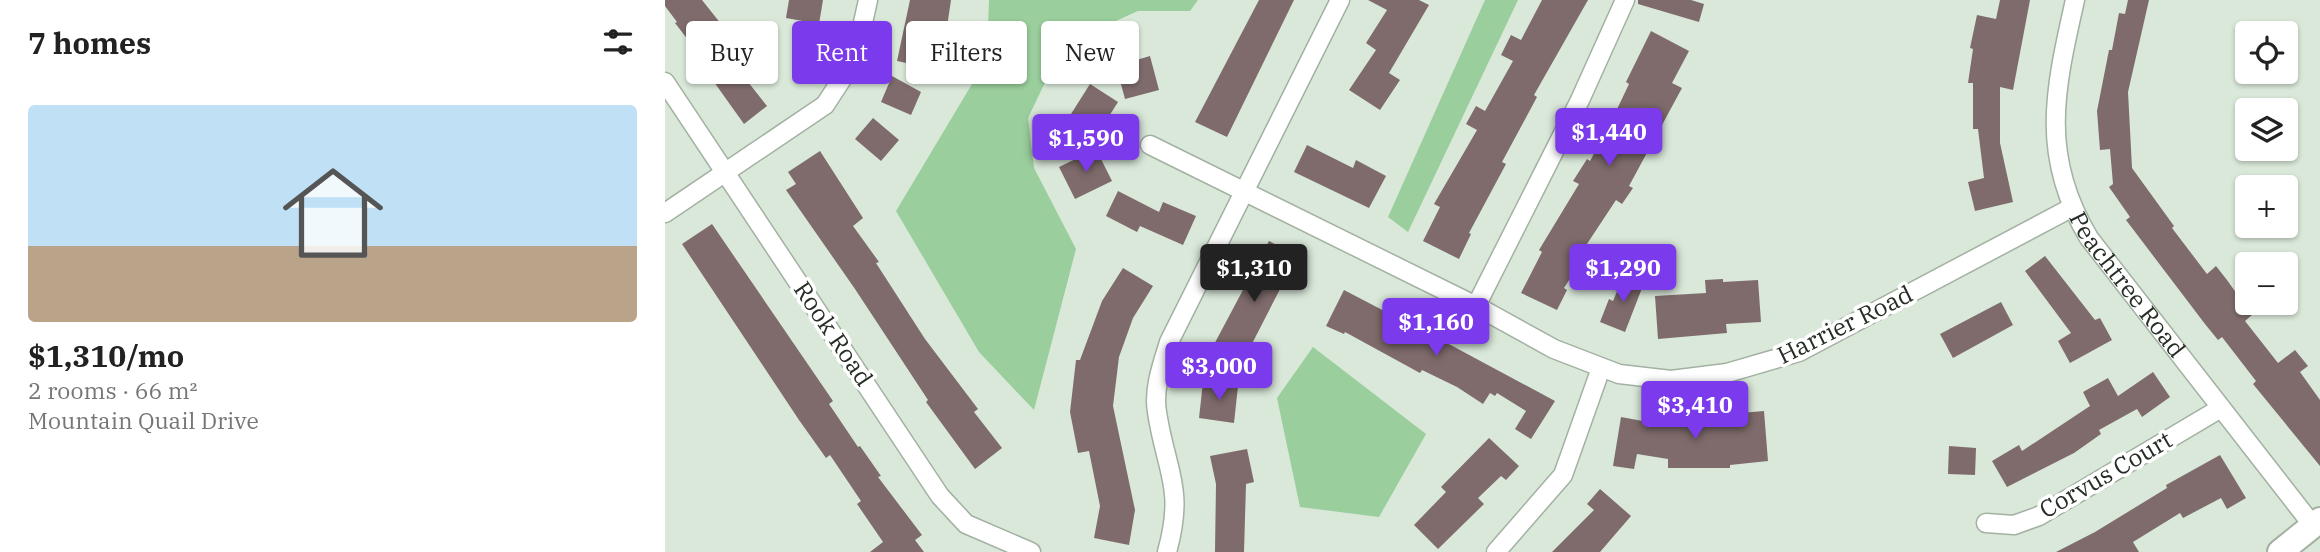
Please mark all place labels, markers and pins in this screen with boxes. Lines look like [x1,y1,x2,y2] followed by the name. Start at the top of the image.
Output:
[1552,108,1666,168] pin: $1,440
[1029,114,1143,174] pin: $1,590
[1197,244,1311,304] pin: $1,310
[1566,244,1680,304] pin: $1,290
[1379,298,1493,358] pin: $1,160
[1162,342,1276,402] pin: $3,000
[1638,382,1752,441] pin: $3,410

